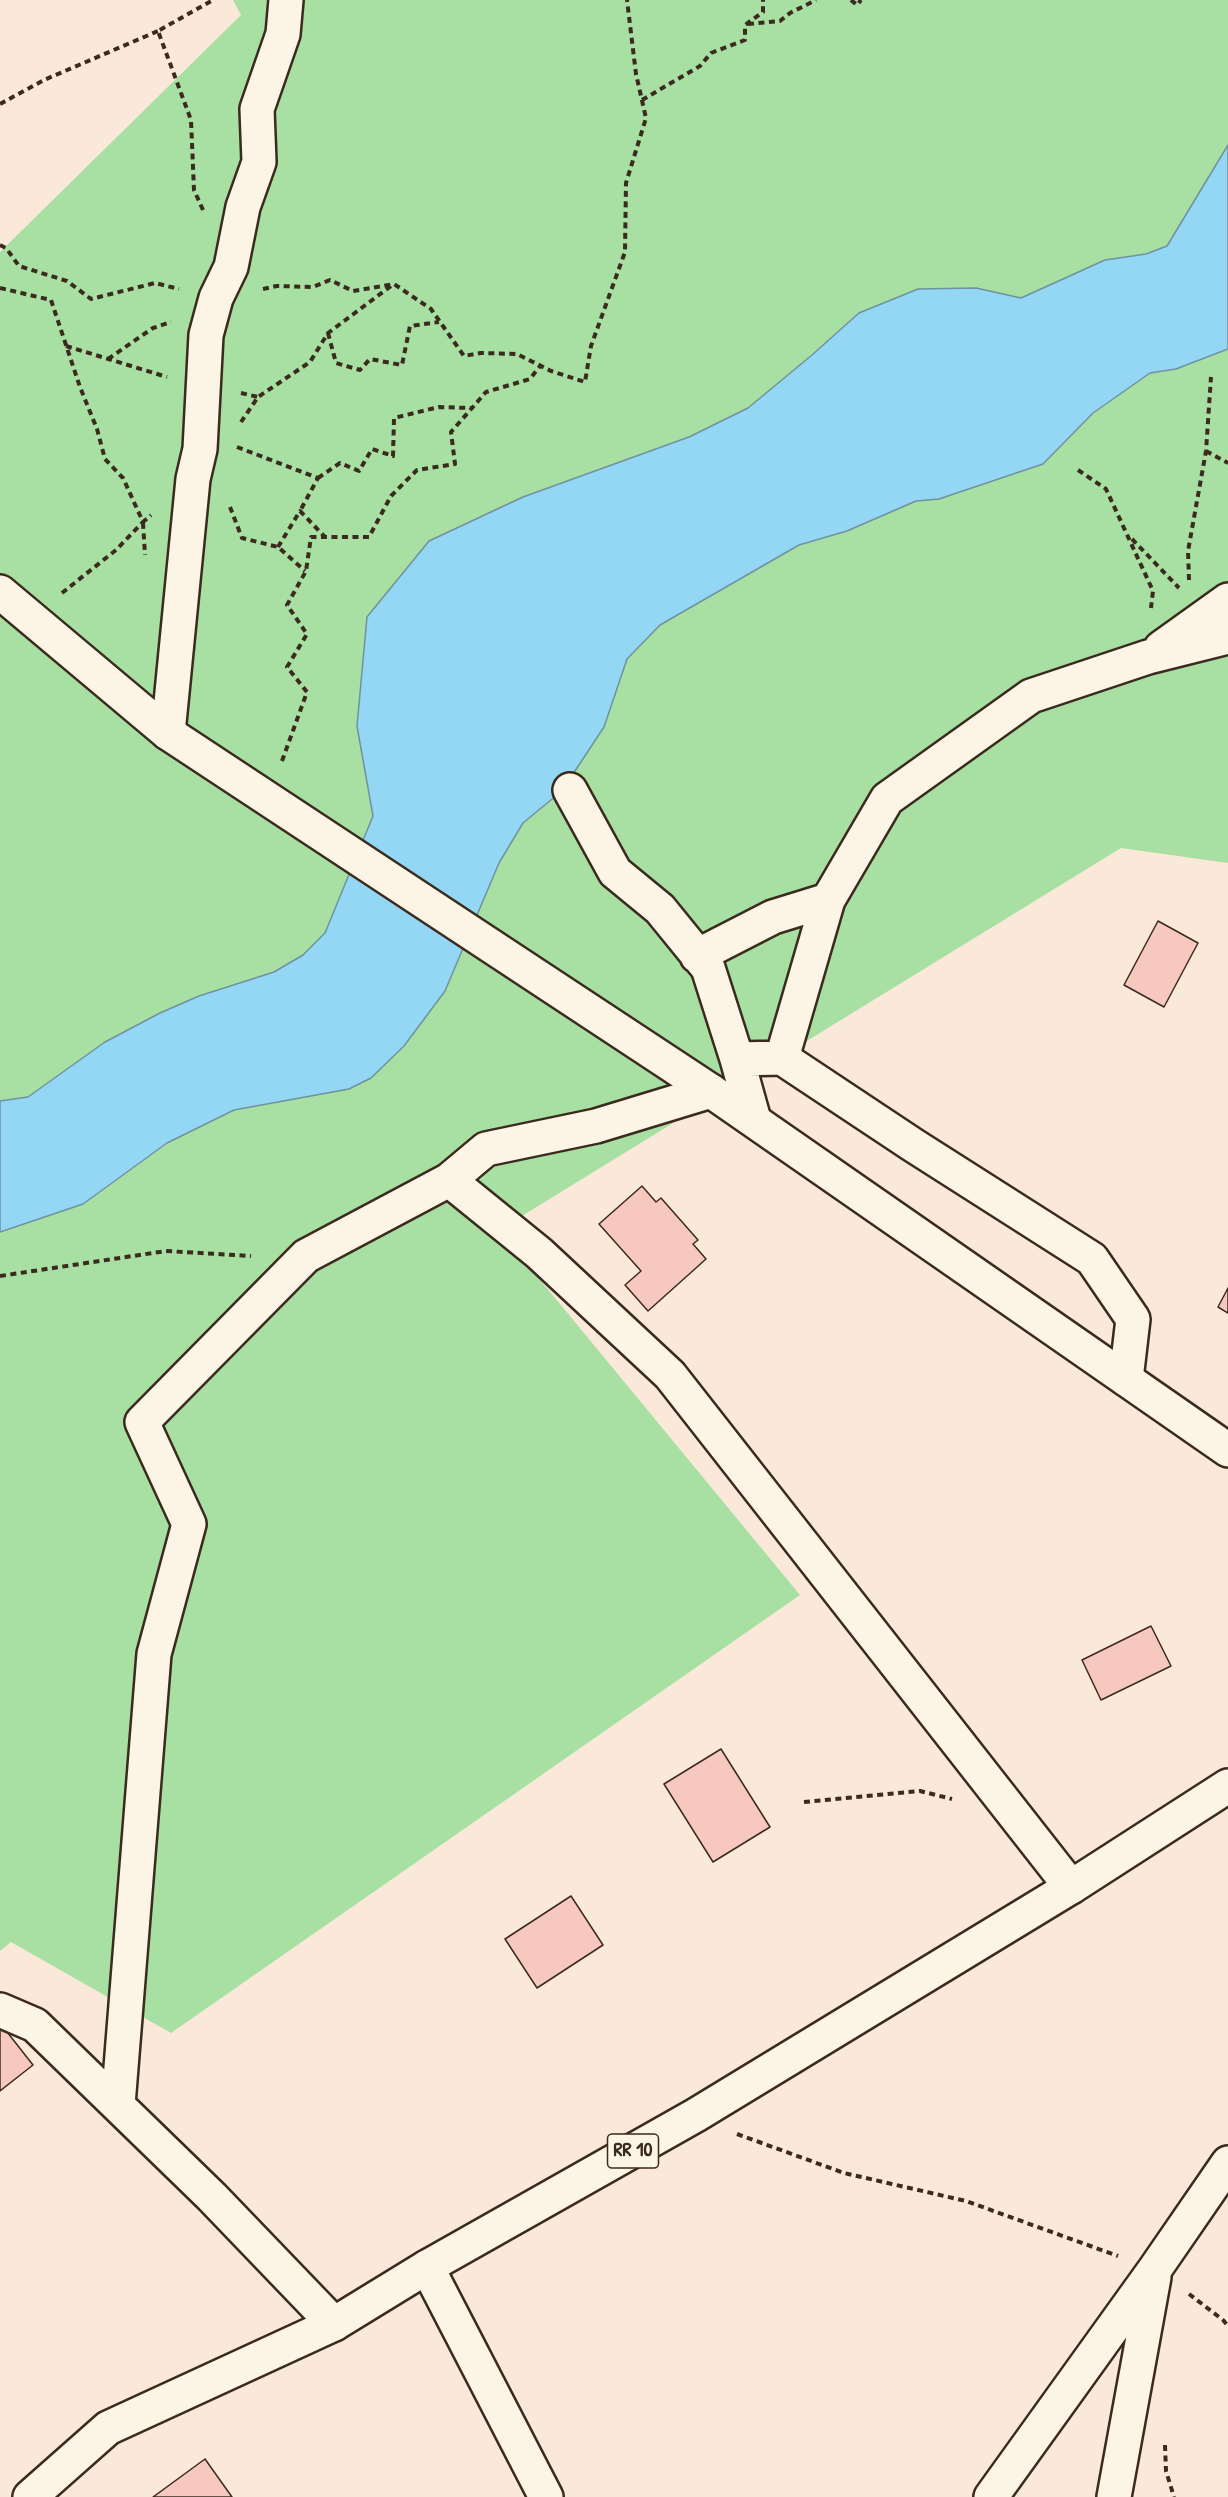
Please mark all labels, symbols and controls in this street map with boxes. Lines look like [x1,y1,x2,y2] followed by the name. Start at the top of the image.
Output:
[608,2134,658,2168] road number: RR 10

